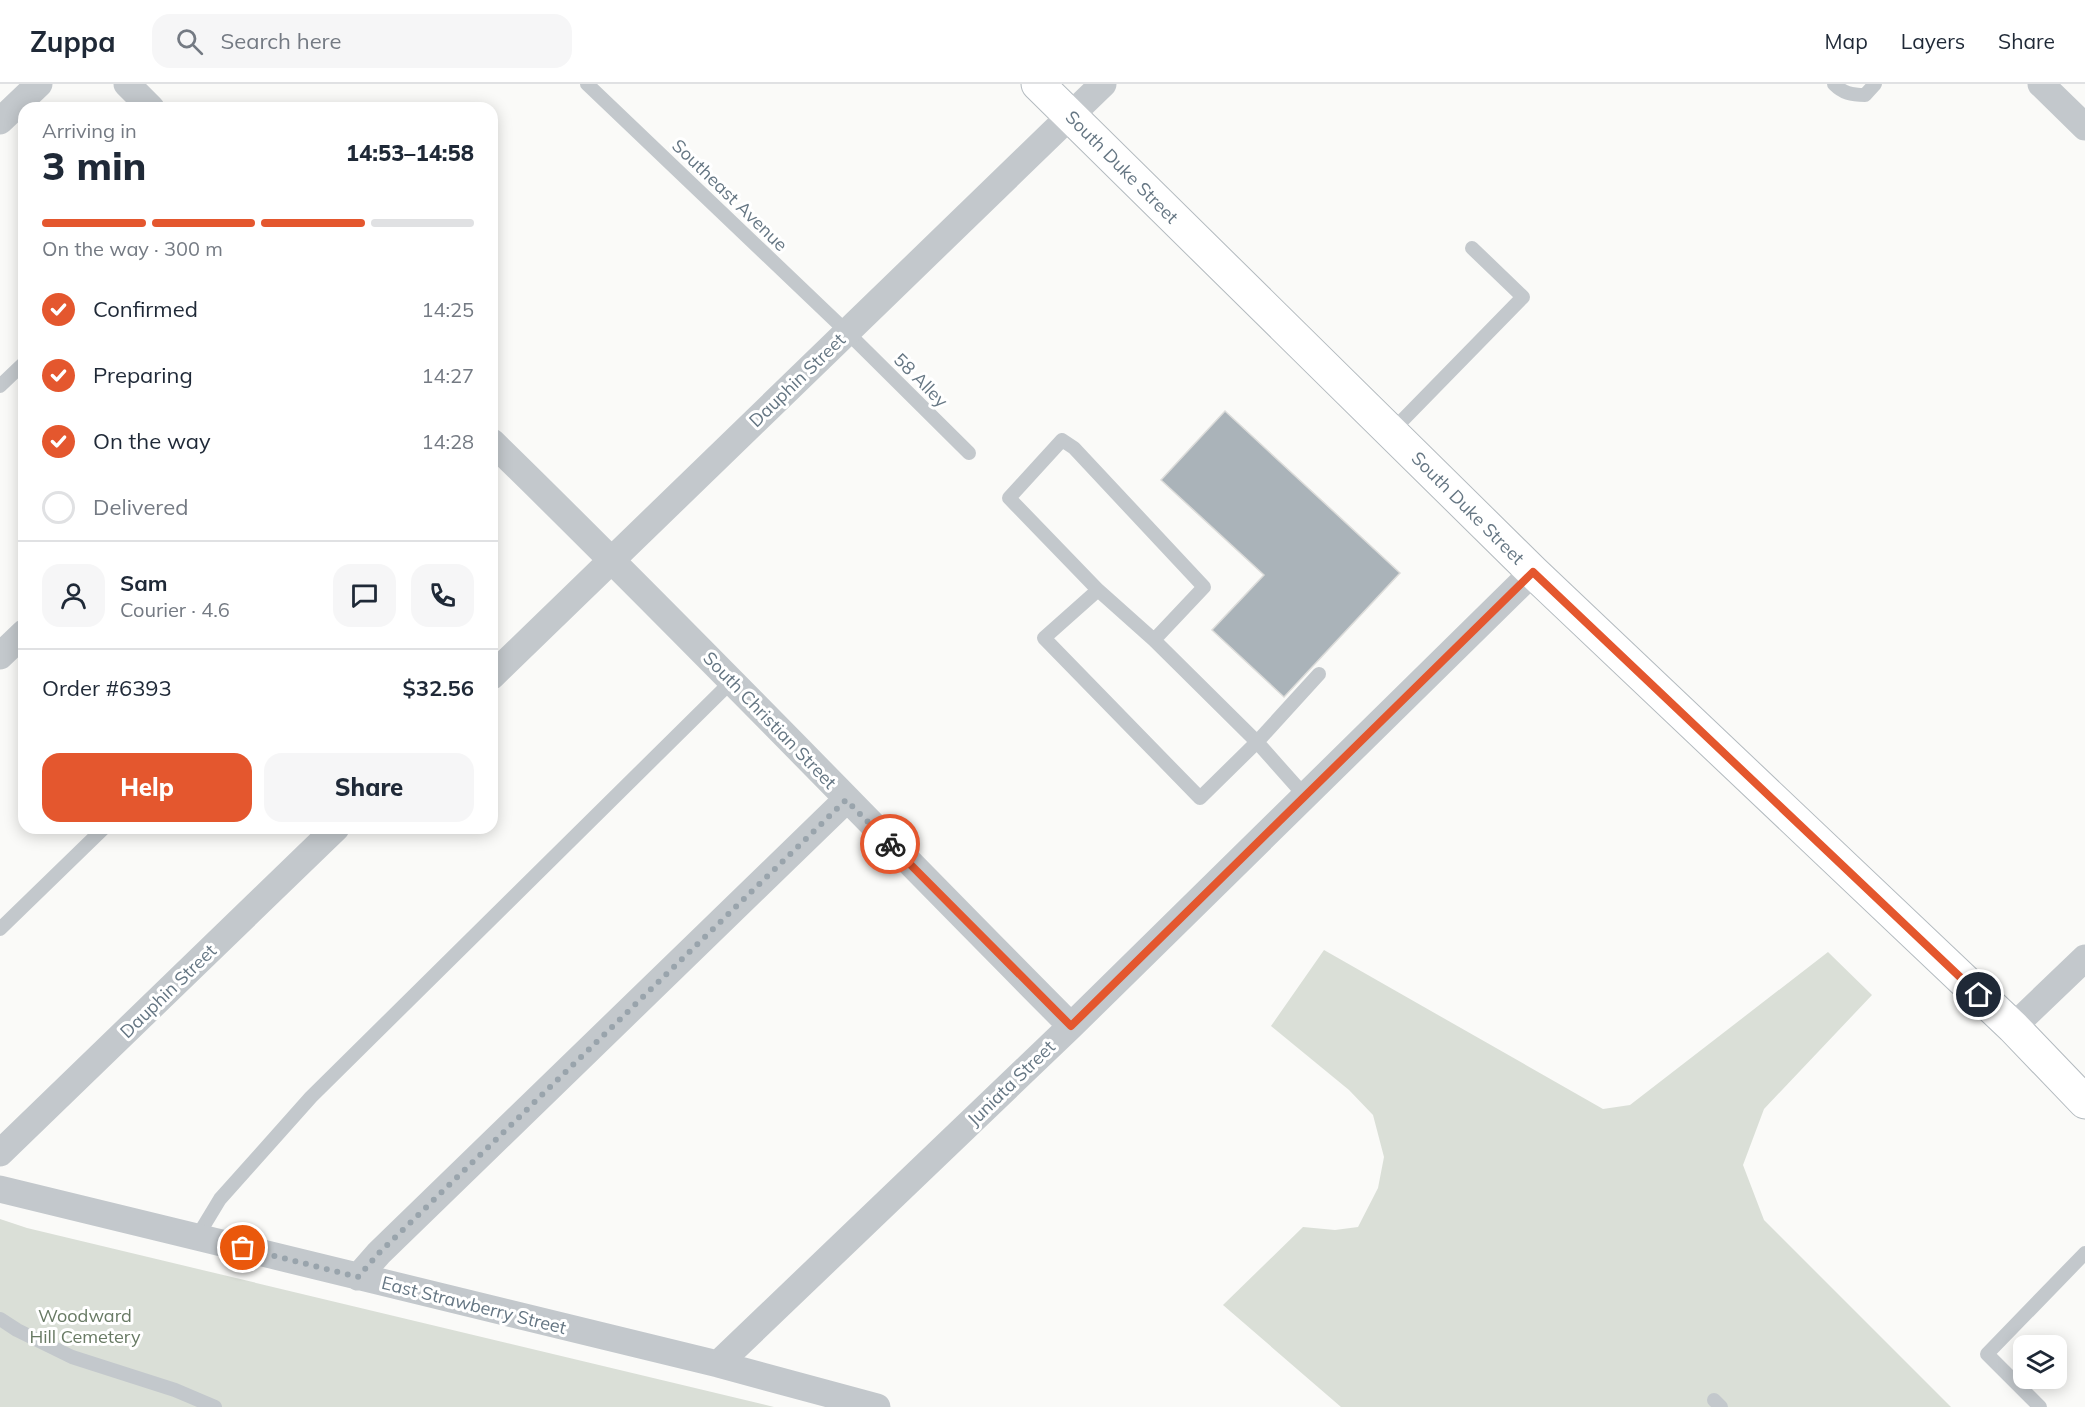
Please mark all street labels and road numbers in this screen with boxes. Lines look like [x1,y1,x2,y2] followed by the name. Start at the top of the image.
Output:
[1061,106,1183,228] street label: South Duke Street
[667,134,793,256] street label: Southeast Avenue
[744,328,850,432] street label: Dauphin Street
[889,348,953,412] street label: 58 Alley
[1407,447,1529,569] street label: South Duke Street
[698,646,842,794] street label: South Christian Street
[115,939,221,1043] street label: Dauphin Street
[962,1035,1060,1131] street label: Juniata Street
[379,1271,569,1339] street label: East Strawberry Street

